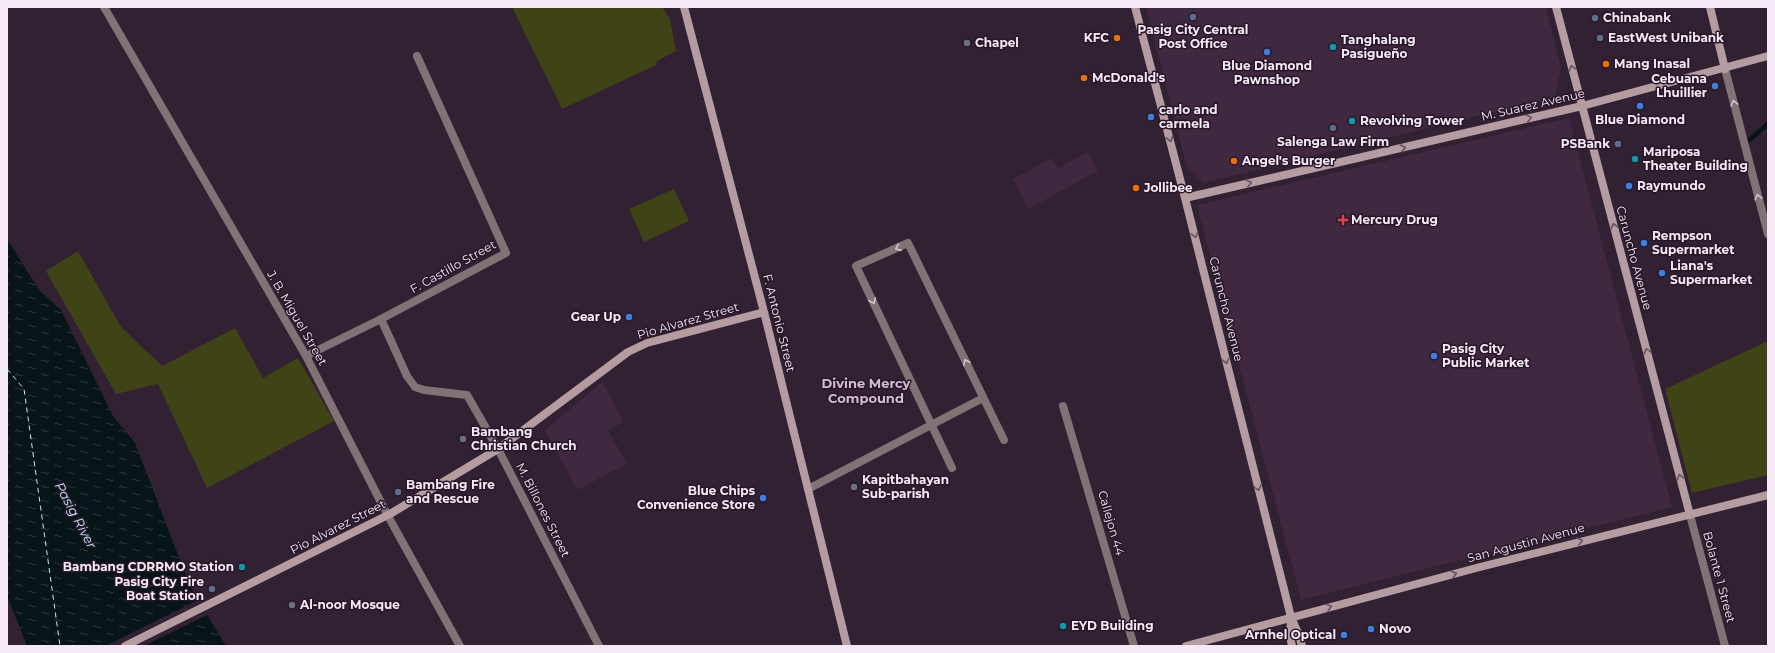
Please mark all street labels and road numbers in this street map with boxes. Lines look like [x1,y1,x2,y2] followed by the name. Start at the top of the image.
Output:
[1480,85,1586,124] street label: M. Suarez Avenue
[1613,204,1656,312] street label: Caruncho Avenue
[407,237,498,296] street label: F. Castillo Street
[1206,255,1247,363] street label: Caruncho Avenue
[264,267,331,368] street label: J. B. Miguel Street
[760,272,799,373] street label: F. Antonio Street
[635,299,741,342] street label: Pio Alvarez Street
[513,460,574,560] street label: M. Billones Street
[1095,489,1128,557] street label: Callejon 44
[288,496,388,557] street label: Pio Alvarez Street
[1465,520,1586,565] street label: San Agustin Avenue
[1700,530,1739,624] street label: Bolante 1 Street

